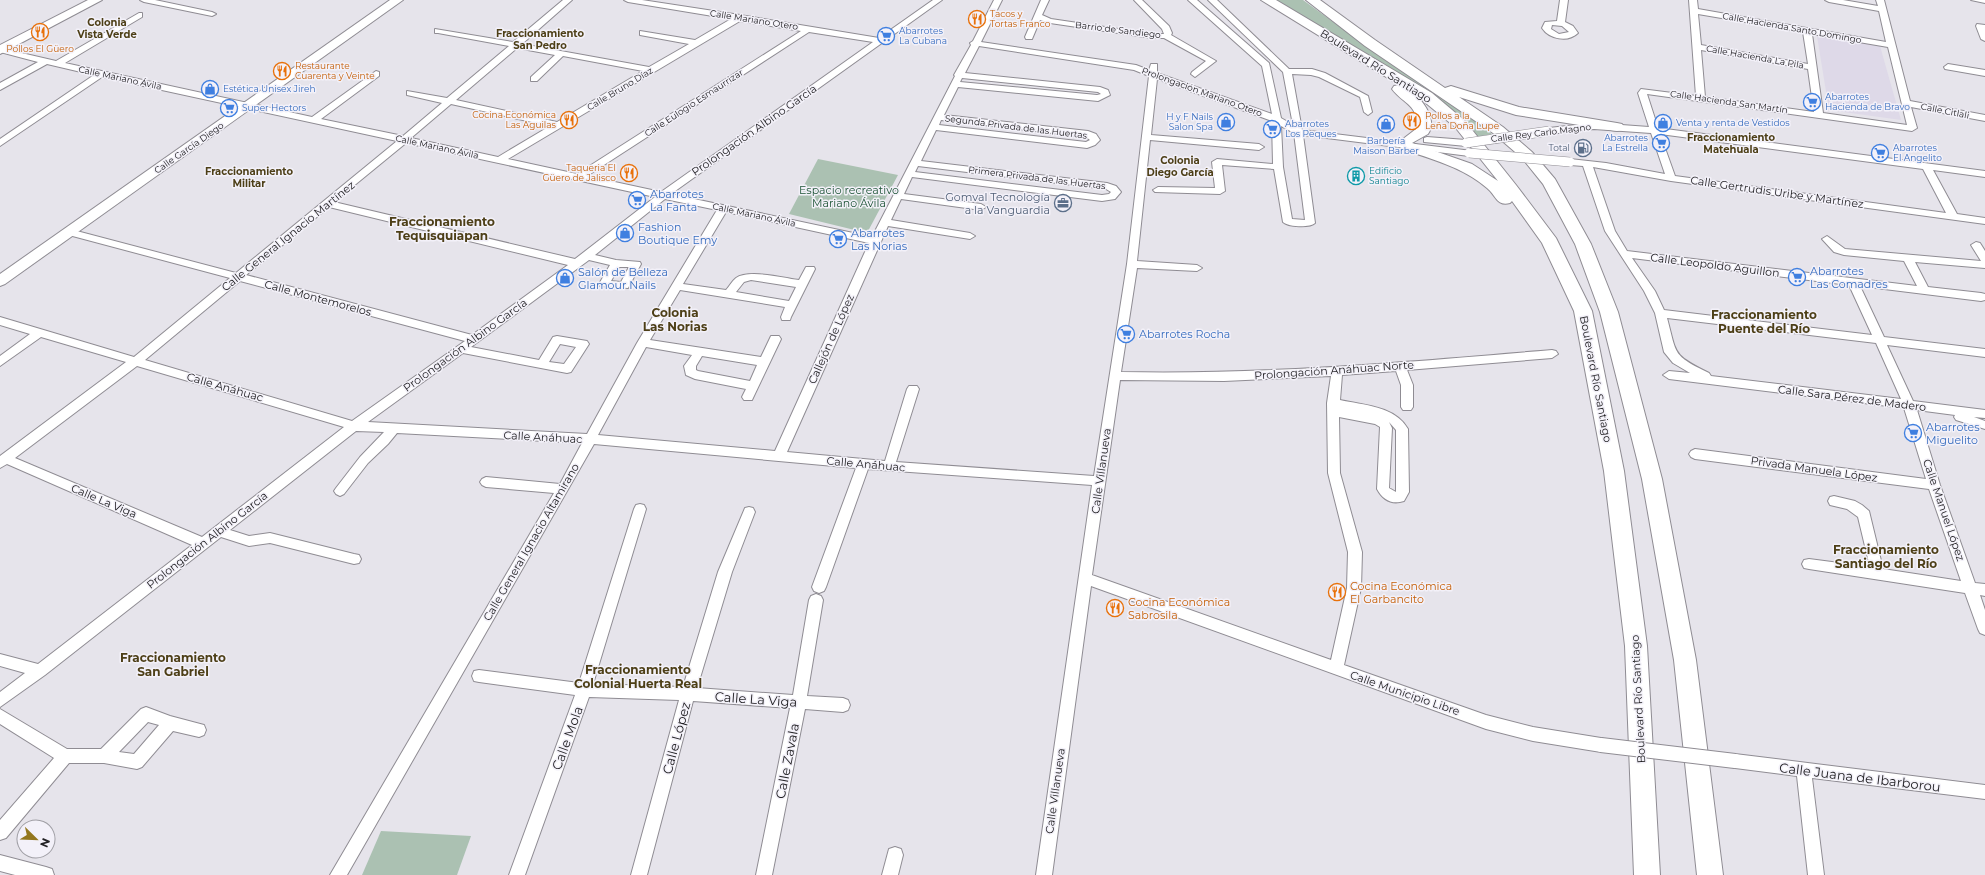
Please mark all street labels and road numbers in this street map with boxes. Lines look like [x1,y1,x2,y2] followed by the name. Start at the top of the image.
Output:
[709,7,799,32] street label: Calle Mariano Otero
[1722,10,1863,45] street label: Calle Hacienda Santo Domingo
[1075,19,1162,40] street label: Barrio de Sandiego
[1318,26,1434,106] street label: Boulevard Río Santiago
[1705,42,1805,71] street label: Calle Hacienda La Pila
[77,63,163,92] street label: Calle Mariano Ávila
[585,64,655,112] street label: Calle Bruno Díaz
[1140,65,1264,119] street label: Prolongación Mariano Otero
[642,66,745,139] street label: Calle Eulogio Esmaurrizar
[689,81,819,179] street label: Prolongación Albino García
[1670,88,1789,115] street label: Calle Hacienda San Martín
[1920,100,1970,121] street label: Calle Citlali
[944,112,1088,141] street label: Segunda Privada de las Huertas
[152,119,226,176] street label: Calle García Diego
[1490,121,1592,144] street label: Calle Rey Carlo Magno
[394,132,480,161] street label: Calle Mariano Ávila
[968,164,1107,191] street label: Primera Privada de las Huertas
[1689,173,1865,211] street label: Calle Gertrudis Uribe y Martínez
[219,178,358,294] street label: Calle General Ignacio Martínez
[711,200,797,229] street label: Calle Mariano Ávila
[1650,250,1780,280] street label: Calle Leopoldo Aguillon
[263,277,374,319] street label: Calle Montemorelos
[805,292,857,386] street label: Callejón de López
[400,295,530,395] street label: Prolongación Albino García
[1577,315,1615,444] street label: Boulevard Río Santiago
[1254,357,1415,383] street label: Prolongación Anáhuac Norte
[185,369,265,405] street label: Calle Anáhuac
[1777,382,1927,414] street label: Calle Sara Pérez de Madero
[1088,427,1114,515] street label: Calle Villanueva
[503,428,583,446] street label: Calle Anáhuac
[1750,453,1879,485] street label: Privada Manuela López
[826,454,906,474] street label: Calle Anáhuac
[1920,457,1968,563] street label: Calle Manuel López
[480,461,582,623] street label: Calle General Ignacio Altamirano
[69,481,139,521] street label: Calle La Viga
[144,488,270,592] street label: Prolongación Albino García
[1628,634,1648,764] street label: Boulevard Río Santiago
[1348,668,1462,718] street label: Calle Municipio Libre
[714,688,798,710] street label: Calle La Viga
[659,700,693,776] street label: Calle López
[548,704,586,772] street label: Calle Mola
[772,722,802,800] street label: Calle Zavala
[1042,747,1068,835] street label: Calle Villanueva
[1778,759,1942,795] street label: Calle Juana de Ibarborou

